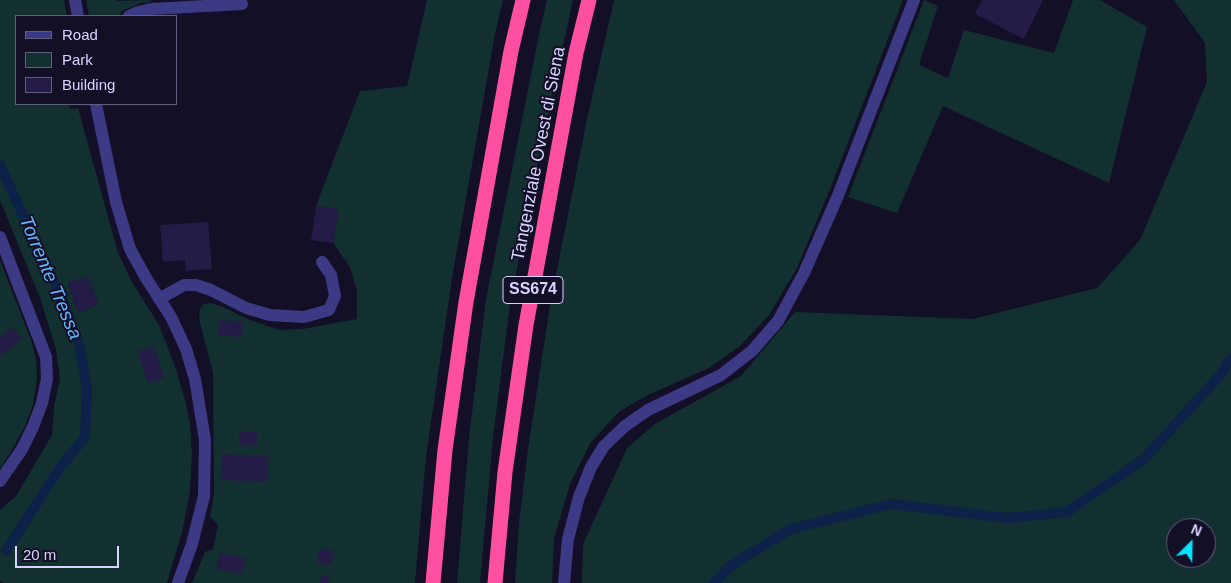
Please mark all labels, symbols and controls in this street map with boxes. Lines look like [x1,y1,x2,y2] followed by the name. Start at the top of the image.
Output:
[15,15,178,105] legend
[62,26,98,43] text: Road
[508,45,570,263] street label: Tangenziale Ovest di Siena
[62,51,93,68] text: Park
[62,76,115,93] text: Building
[14,213,86,343] water label: Torrente Tressa
[503,276,563,304] road number: SS674
[1166,518,1216,568] north arrow
[1189,521,1204,539] text: N
[18,536,121,568] scale bar
[23,546,56,563] text: 20 m

